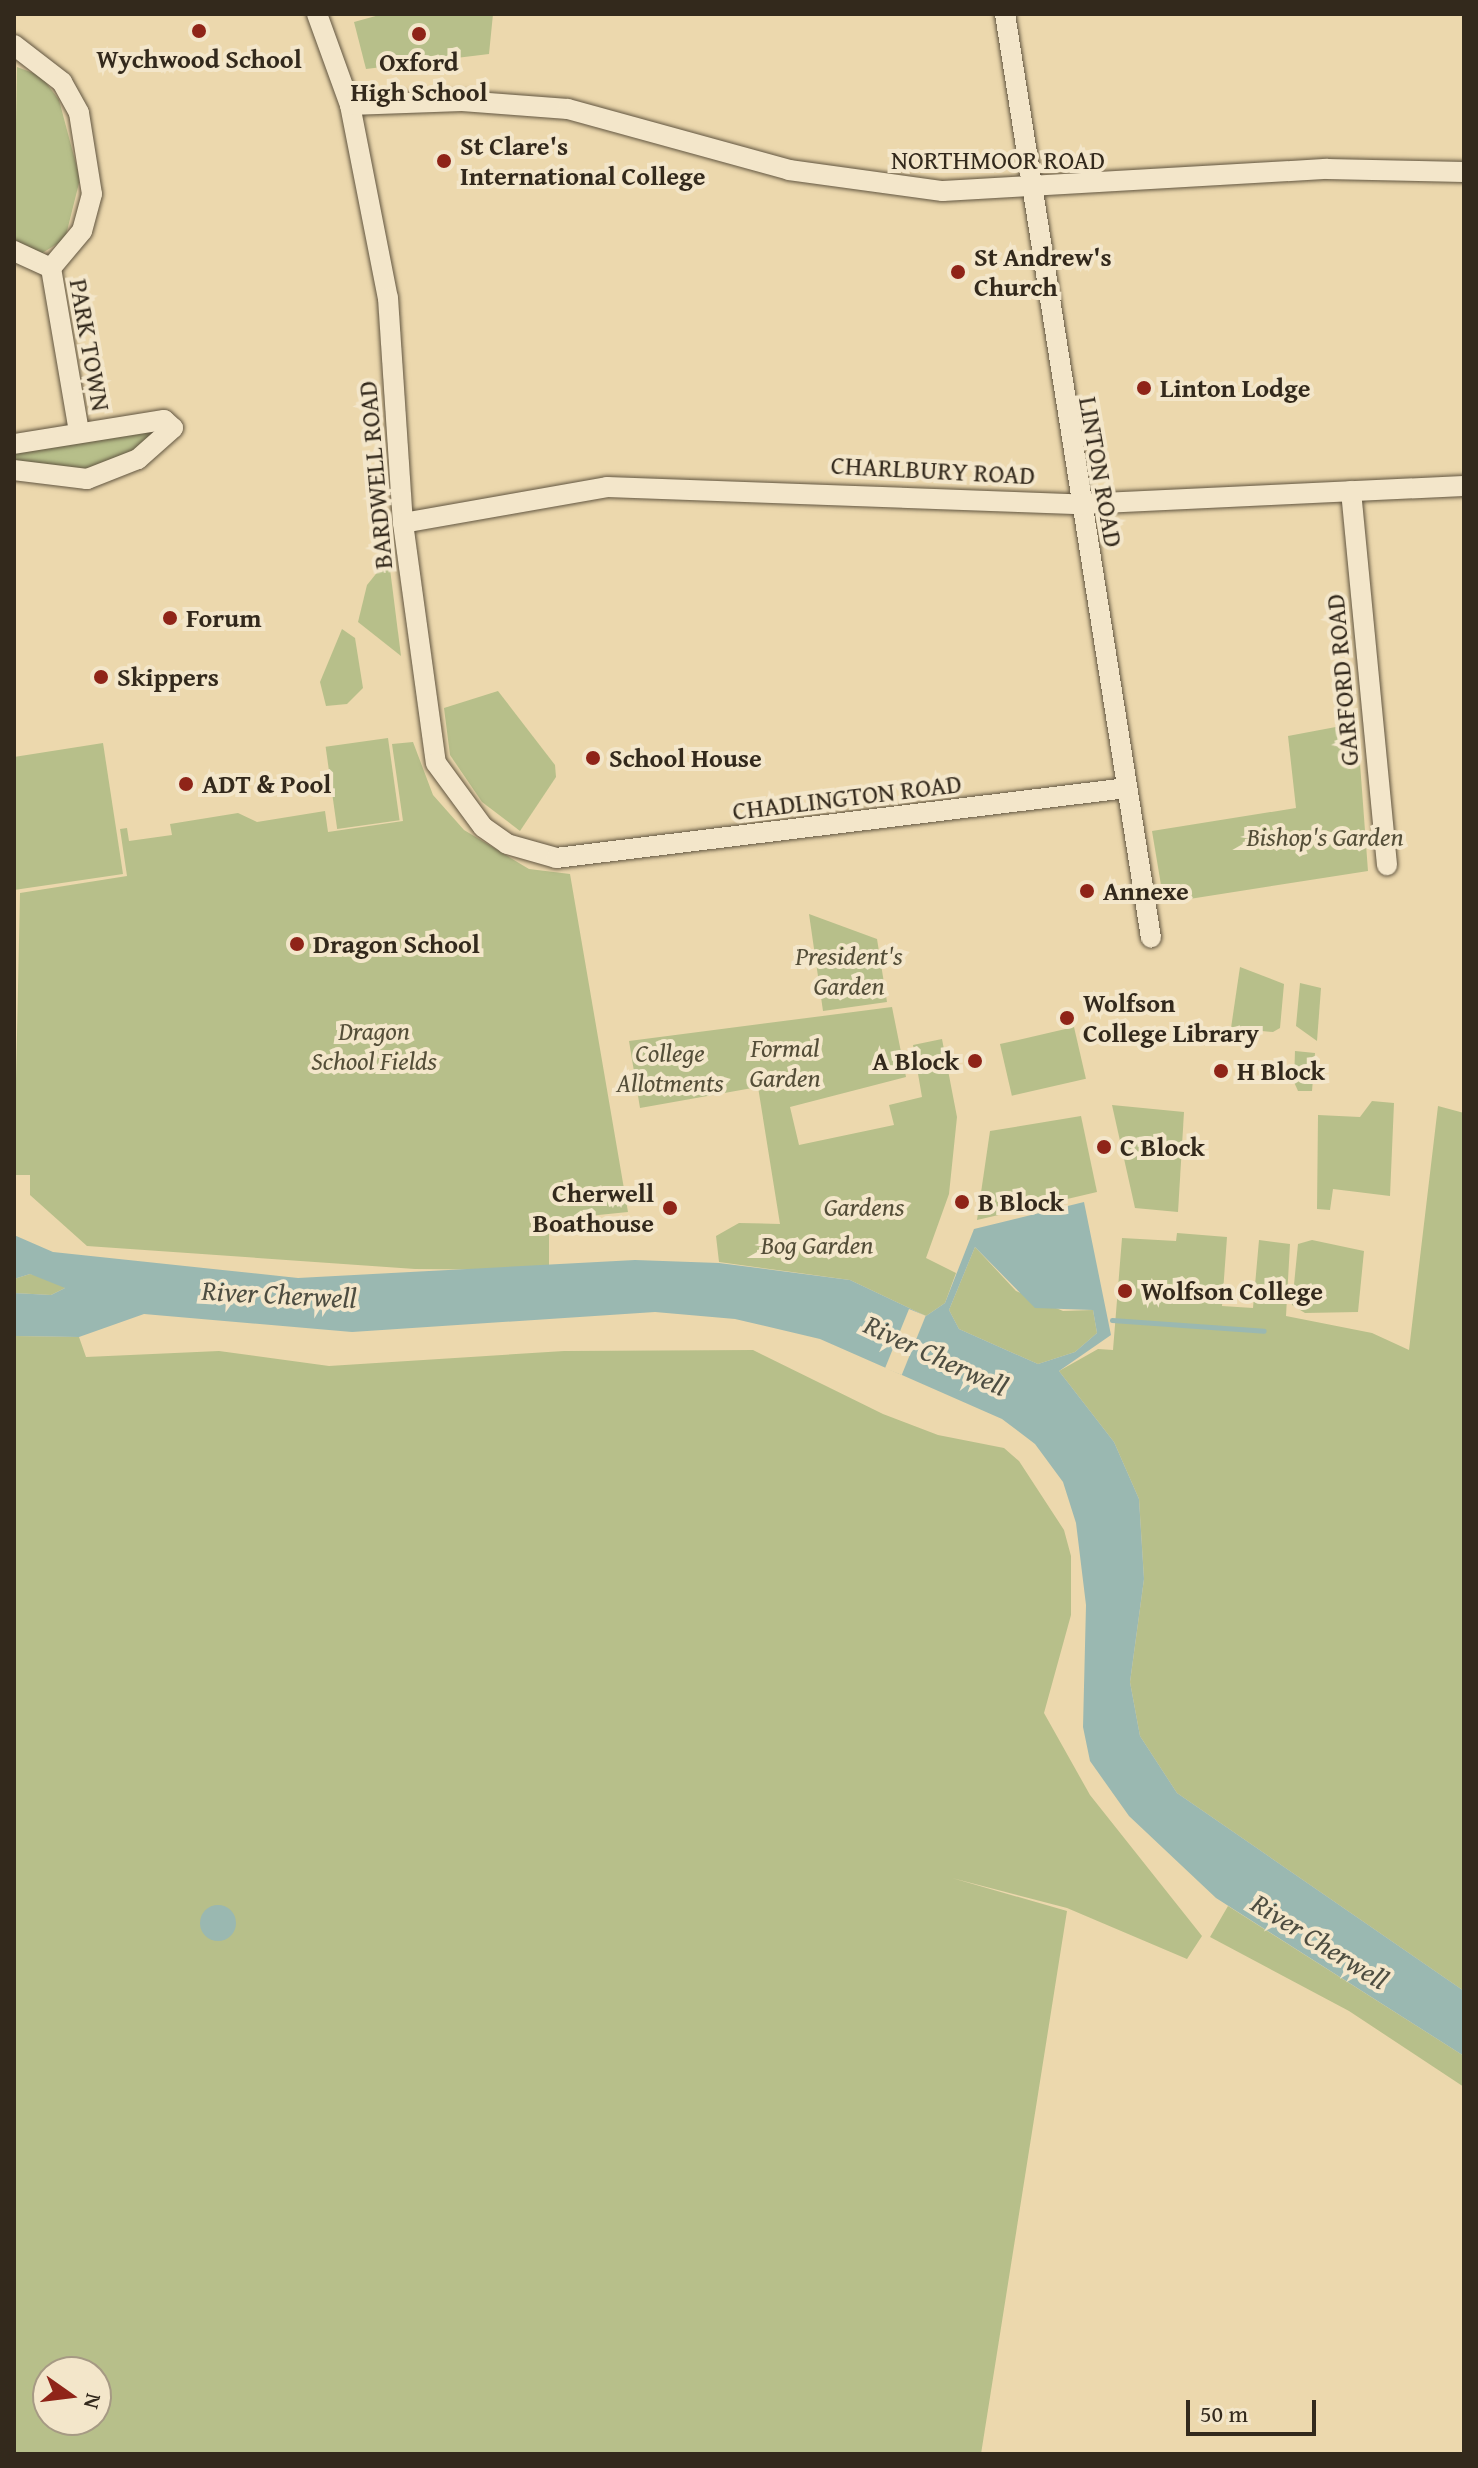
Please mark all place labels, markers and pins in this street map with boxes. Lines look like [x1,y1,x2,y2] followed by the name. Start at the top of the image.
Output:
[190,22,208,40] marker: Wychwood School
[410,25,428,43] marker: Oxford High School
[96,43,302,75] place label: Wychwood School
[350,46,488,108] place label: Oxford High School
[460,130,705,192] place label: St Clare's International College
[435,152,453,170] marker: St Clare's International College
[974,241,1112,302] place label: St Andrew's Church
[949,263,967,281] marker: St Andrew's Church
[1160,372,1310,404] place label: Linton Lodge
[1135,379,1153,397] marker: Linton Lodge
[186,602,261,634] place label: Forum
[161,609,179,627] marker: Forum
[117,661,219,693] place label: Skippers
[92,668,110,686] marker: Skippers
[609,742,762,774] place label: School House
[584,749,602,767] marker: School House
[202,768,331,800] place label: ADT & Pool
[177,775,195,793] marker: ADT & Pool
[1103,875,1189,907] place label: Annexe
[1078,882,1096,900] marker: Annexe
[313,928,480,960] place label: Dragon School
[288,935,306,953] marker: Dragon School
[1083,987,1259,1048] place label: Wolfson College Library
[1058,1009,1076,1027] marker: Wolfson College Library
[872,1045,959,1077] place label: A Block
[966,1052,984,1070] marker: A Block
[1237,1055,1325,1087] place label: H Block
[1212,1062,1230,1080] marker: H Block
[1120,1131,1205,1163] place label: C Block
[1095,1138,1113,1156] marker: C Block
[533,1177,654,1238] place label: Cherwell Boathouse
[978,1186,1064,1218] place label: B Block
[953,1193,971,1211] marker: B Block
[661,1199,679,1217] marker: Cherwell Boathouse
[1141,1275,1323,1307] place label: Wolfson College
[1116,1282,1134,1300] marker: Wolfson College

